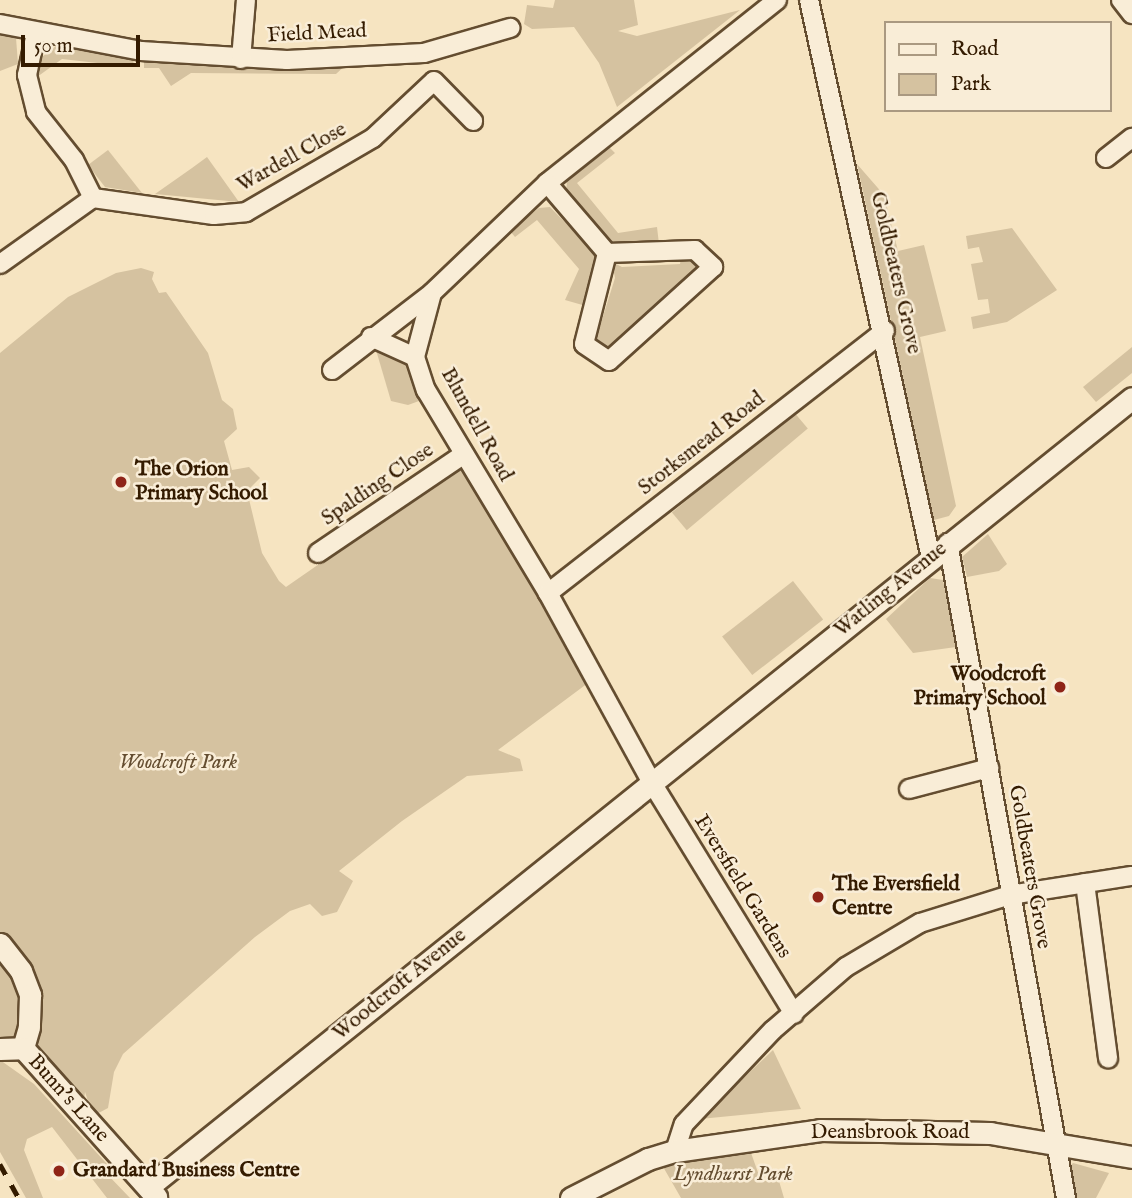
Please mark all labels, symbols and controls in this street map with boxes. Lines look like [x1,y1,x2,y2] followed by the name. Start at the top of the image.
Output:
[267,19,367,49] street label: Field Mead
[24,21,144,65] scale bar
[884,21,1111,112] legend
[34,33,73,60] text: 50 m
[951,36,998,63] text: Road
[951,71,991,98] text: Park
[233,118,351,198] street label: Wardell Close
[864,189,926,357] street label: Goldbeaters Grove
[434,364,518,486] street label: Blundell Road
[634,387,770,501] street label: Storksmead Road
[317,438,439,532] street label: Spalding Close
[135,457,268,507] place label: The Orion Primary School
[113,474,129,490] marker: The Orion Primary School
[830,537,952,643] street label: Watling Avenue
[913,662,1046,712] place label: Woodcroft Primary School
[1052,679,1068,695] marker: Woodcroft Primary School
[119,750,237,776] park label: Woodcroft Park
[1002,783,1056,951] street label: Goldbeaters Grove
[688,811,796,963] street label: Eversfield Gardens
[832,872,960,922] place label: The Eversfield Centre
[810,889,826,905] marker: The Eversfield Centre
[328,924,472,1046] street label: Woodcroft Avenue
[22,1050,114,1148] street label: Bunn's Lane
[811,1120,969,1146] street label: Deansbrook Road
[73,1158,300,1184] place label: Grandard Business Centre
[673,1162,793,1188] park label: Lyndhurst Park
[51,1163,67,1179] marker: Grandard Business Centre

